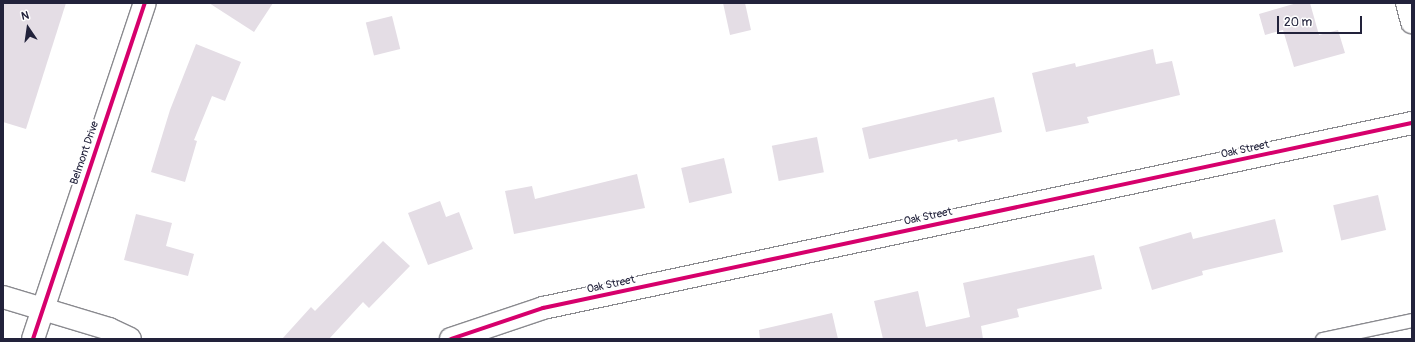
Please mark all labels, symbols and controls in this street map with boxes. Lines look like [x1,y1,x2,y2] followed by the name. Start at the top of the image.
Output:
[8,8,48,48] north arrow
[1279,8,1364,34] scale bar
[20,9,30,23] text: N
[1284,15,1312,30] text: 20 m
[68,120,102,186] street label: Belmont Drive
[1220,138,1270,162] street label: Oak Street
[903,205,953,229] street label: Oak Street
[586,273,636,297] street label: Oak Street

